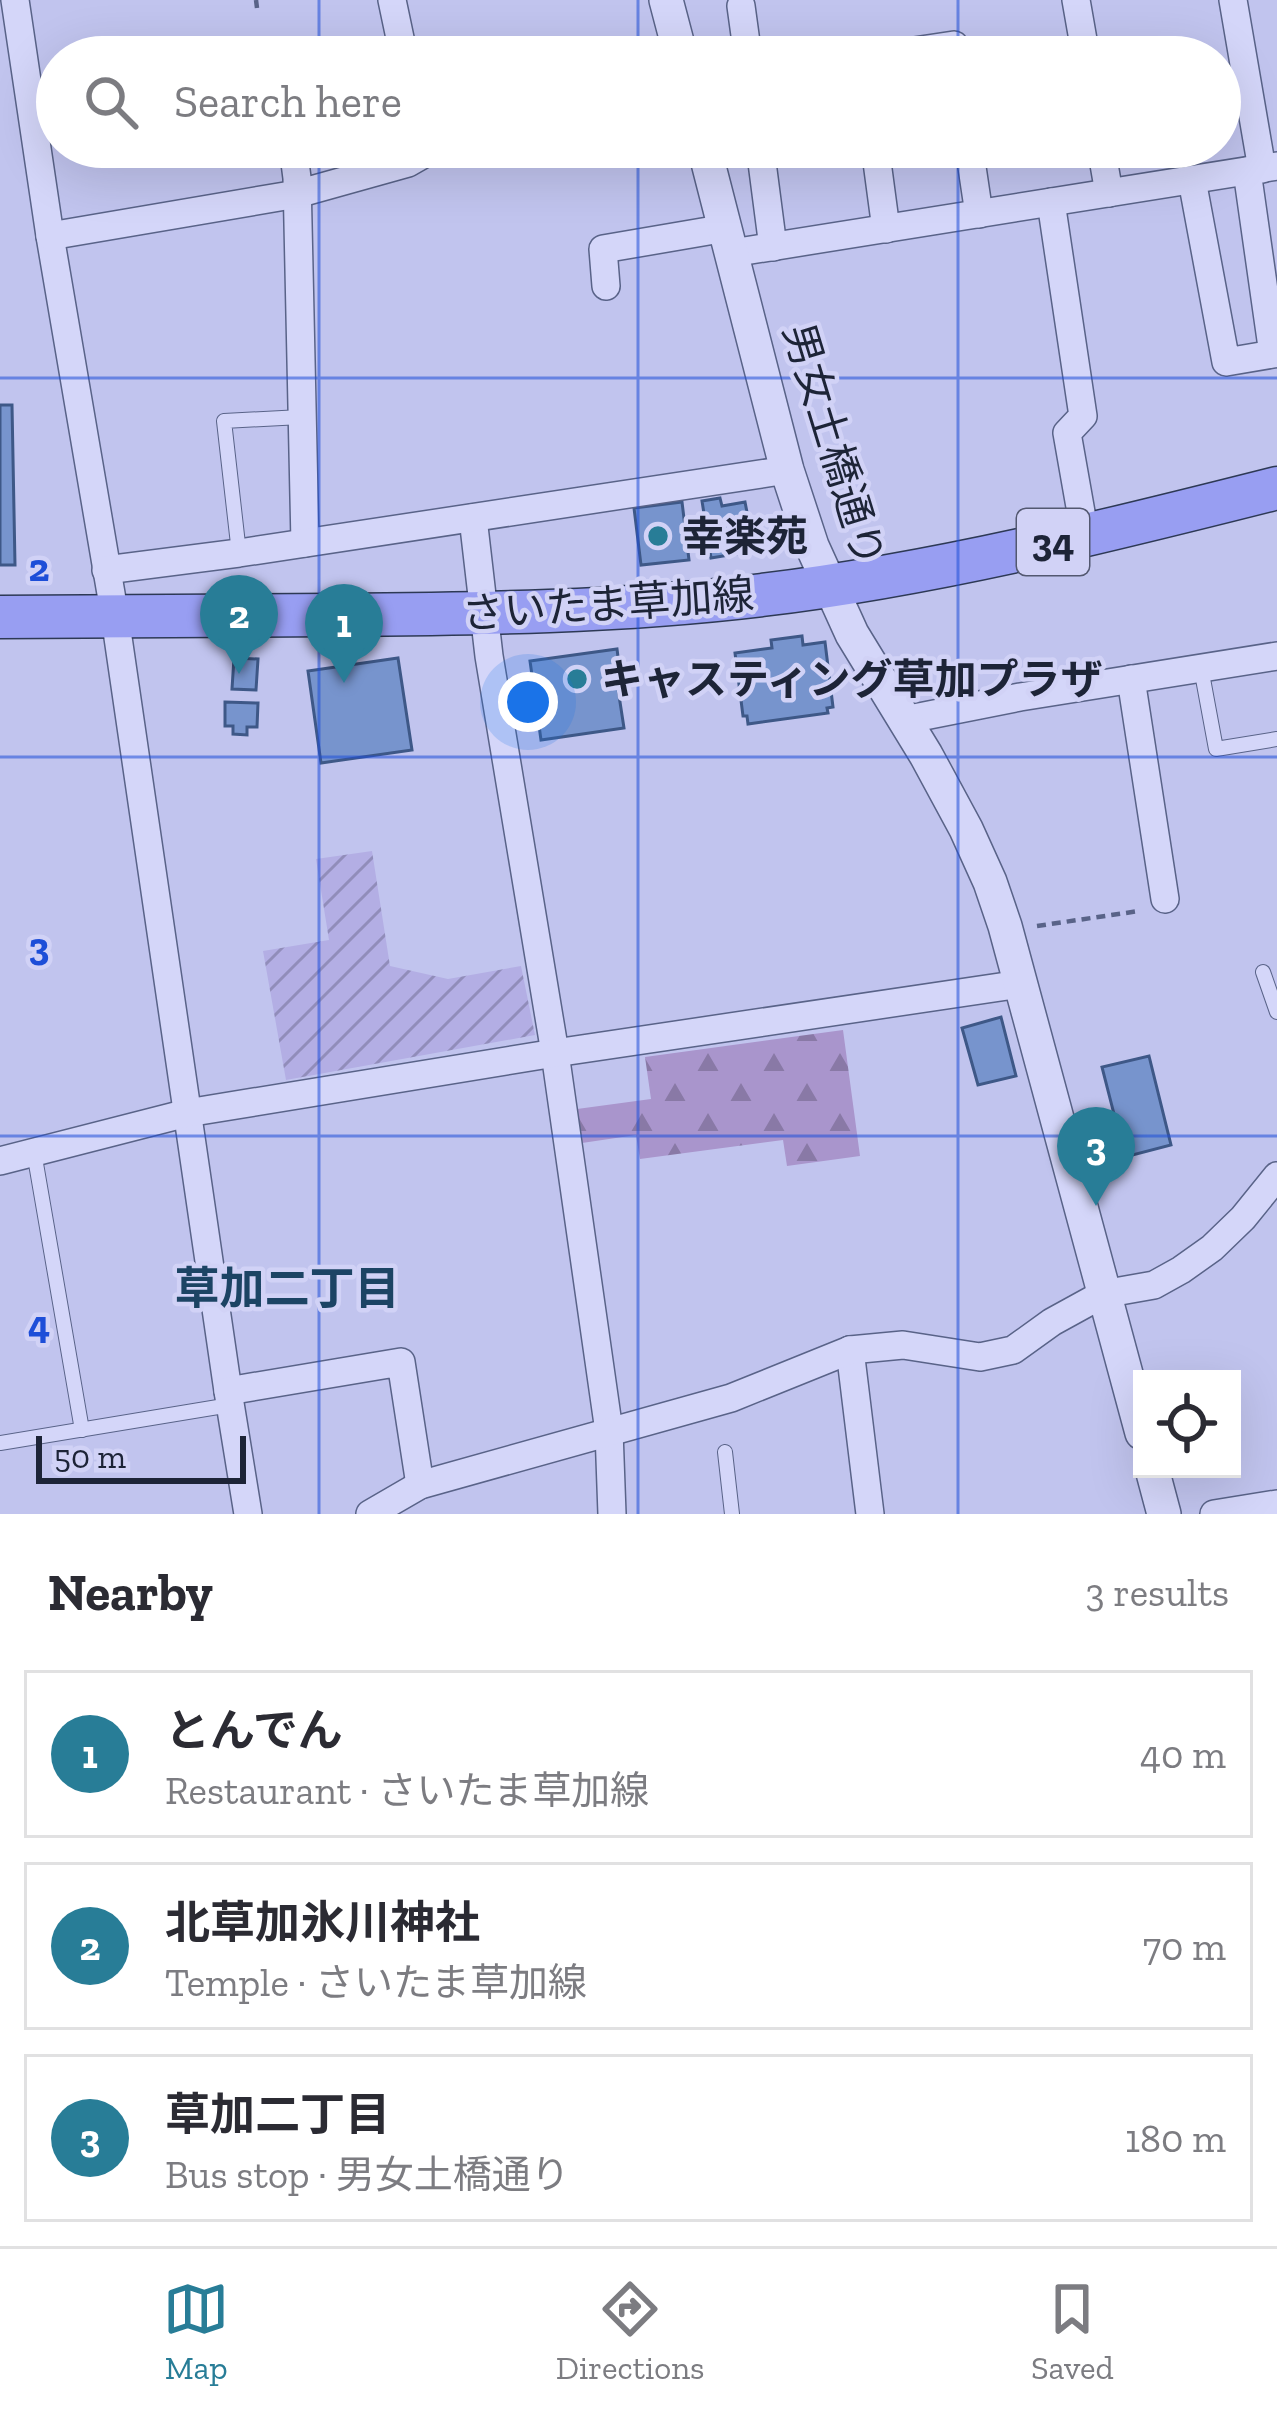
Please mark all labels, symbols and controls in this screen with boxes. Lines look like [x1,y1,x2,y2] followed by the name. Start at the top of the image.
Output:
[36,36,1241,168] search box
[78,69,144,135] icon: search
[174,75,402,129] text: Search here
[773,317,895,573] street label: 男女土橋通り
[1017,509,1089,575] road number: 34
[682,511,808,562] place label: 幸楽苑
[645,523,671,549] marker: 幸楽苑
[29,544,50,591] text: 2
[460,568,756,640] street label: さいたま草加線
[200,575,278,674] pin: 2
[305,584,383,683] pin: 1
[601,654,1102,705] place label: キャスティング草加プラザ
[564,666,590,692] marker: キャスティング草加プラザ
[498,672,558,732] your location
[29,923,49,970] text: 3
[1057,1107,1135,1206] pin: 3
[174,1262,400,1316] district label: 草加二丁目
[28,1301,50,1348] text: 4
[1133,1370,1241,1478] map controls
[1133,1370,1241,1478] button: locate
[36,1430,246,1483] scale bar
[54,1437,126,1476] text: 50 m
[48,1562,213,1623] text: Nearby
[1085,1569,1229,1616] text: 3 results
[165,1704,343,1758] text: とんでん
[82,1731,98,1778] text: 1
[1140,1731,1226,1778] text: 40 m
[165,1767,649,1814] text: Restaurant · さいたま草加線
[165,1896,480,1950] text: 北草加氷川神社
[80,1923,100,1970] text: 2
[1143,1923,1226,1970] text: 70 m
[165,1959,587,2006] text: Temple · さいたま草加線
[165,2088,390,2142] text: 草加二丁目
[80,2115,100,2162] text: 3
[1125,2115,1226,2162] text: 180 m
[165,2151,570,2198] text: Bus stop · 男女土橋通り
[163,2276,229,2387] tab: Map
[556,2276,705,2387] tab: Directions
[1031,2276,1114,2387] tab: Saved

